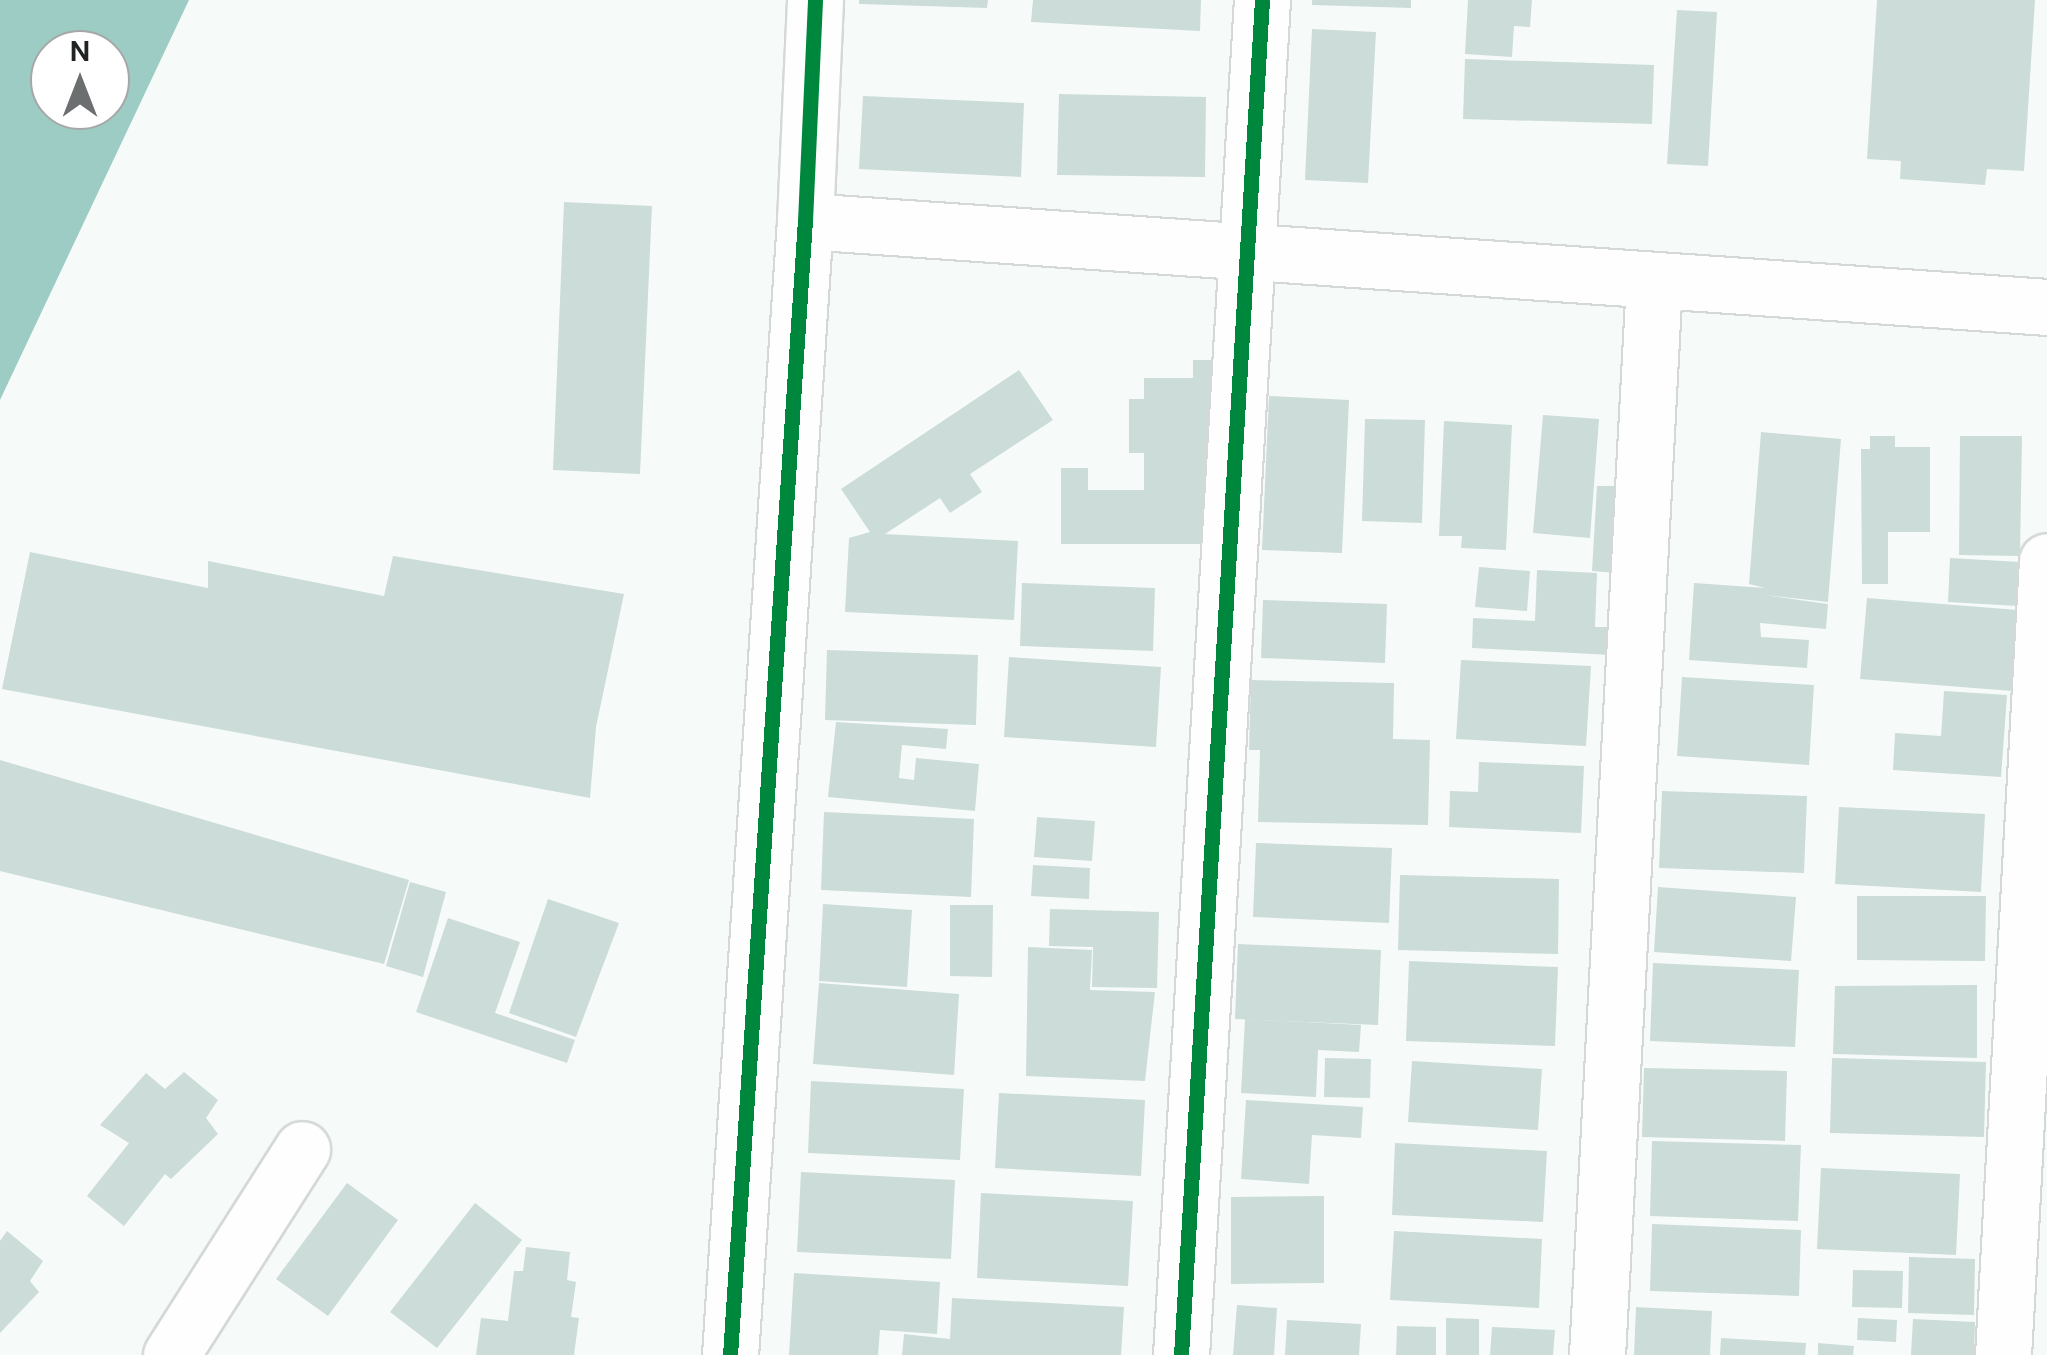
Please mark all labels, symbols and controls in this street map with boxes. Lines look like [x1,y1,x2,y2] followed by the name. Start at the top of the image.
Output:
[30,30,130,130] north arrow
[70,33,90,70] text: N

